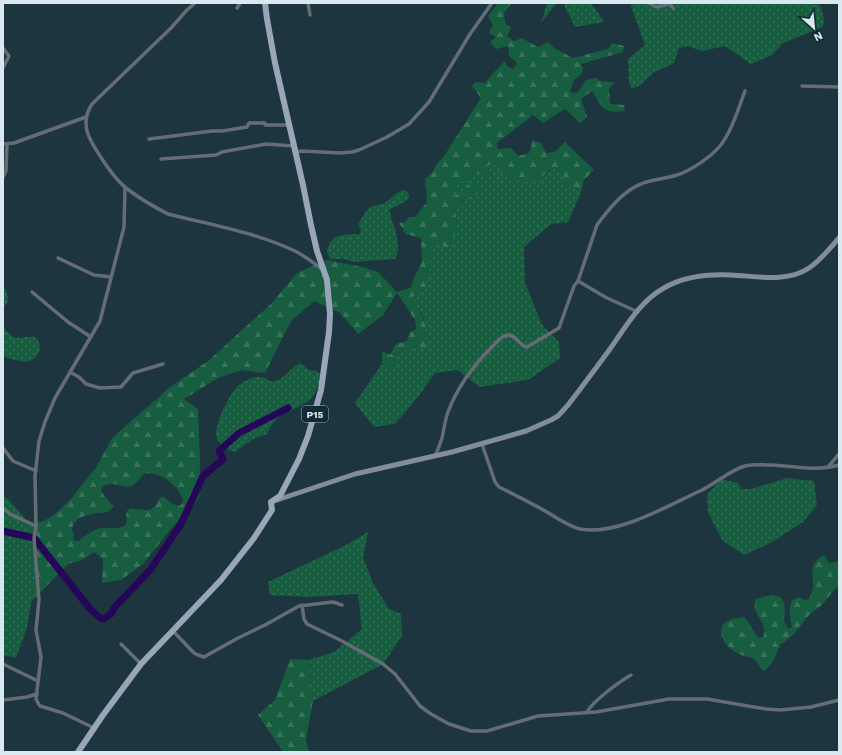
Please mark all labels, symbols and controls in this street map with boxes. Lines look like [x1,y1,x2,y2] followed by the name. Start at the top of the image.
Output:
[794,8,834,48] north arrow
[812,29,825,44] text: N
[302,406,328,422] road number: P15

